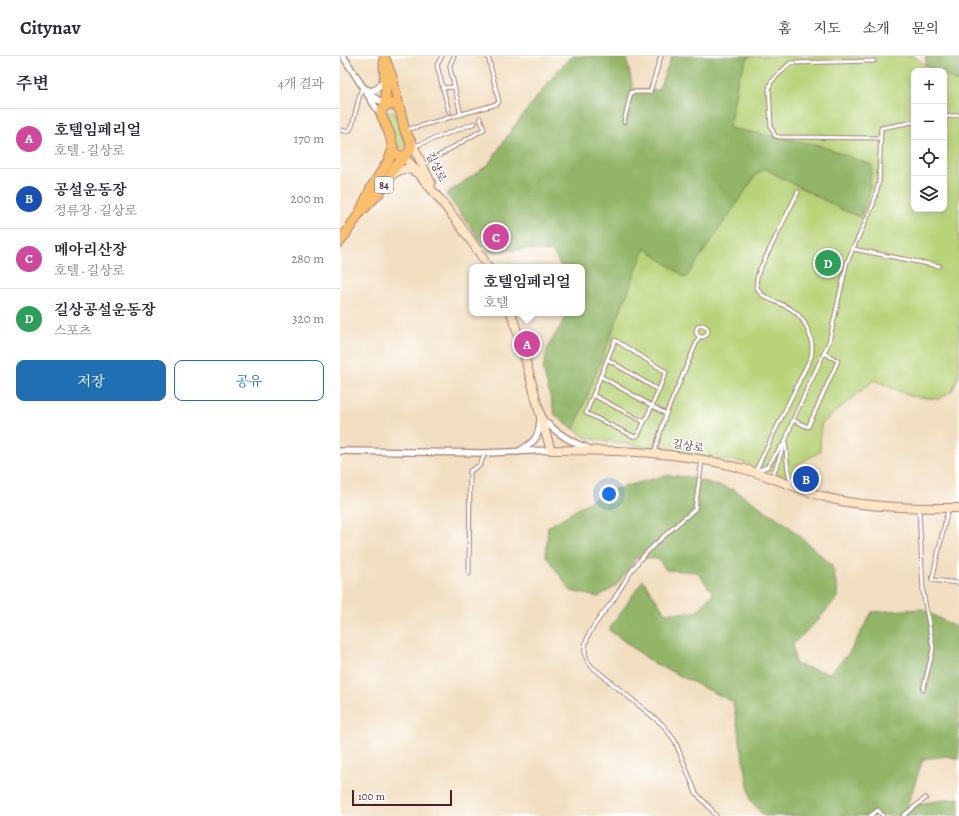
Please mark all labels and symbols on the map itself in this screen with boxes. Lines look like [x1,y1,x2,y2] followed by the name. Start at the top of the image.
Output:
[422,149,450,185] street label: 길상로
[375,177,393,193] road number: 84
[483,222,509,252] pin: C
[815,248,841,278] pin: D
[514,329,540,359] pin: A
[671,436,705,456] street label: 길상로
[793,464,819,494] pin: B
[599,484,619,504] your location
[352,788,452,807] scale bar

